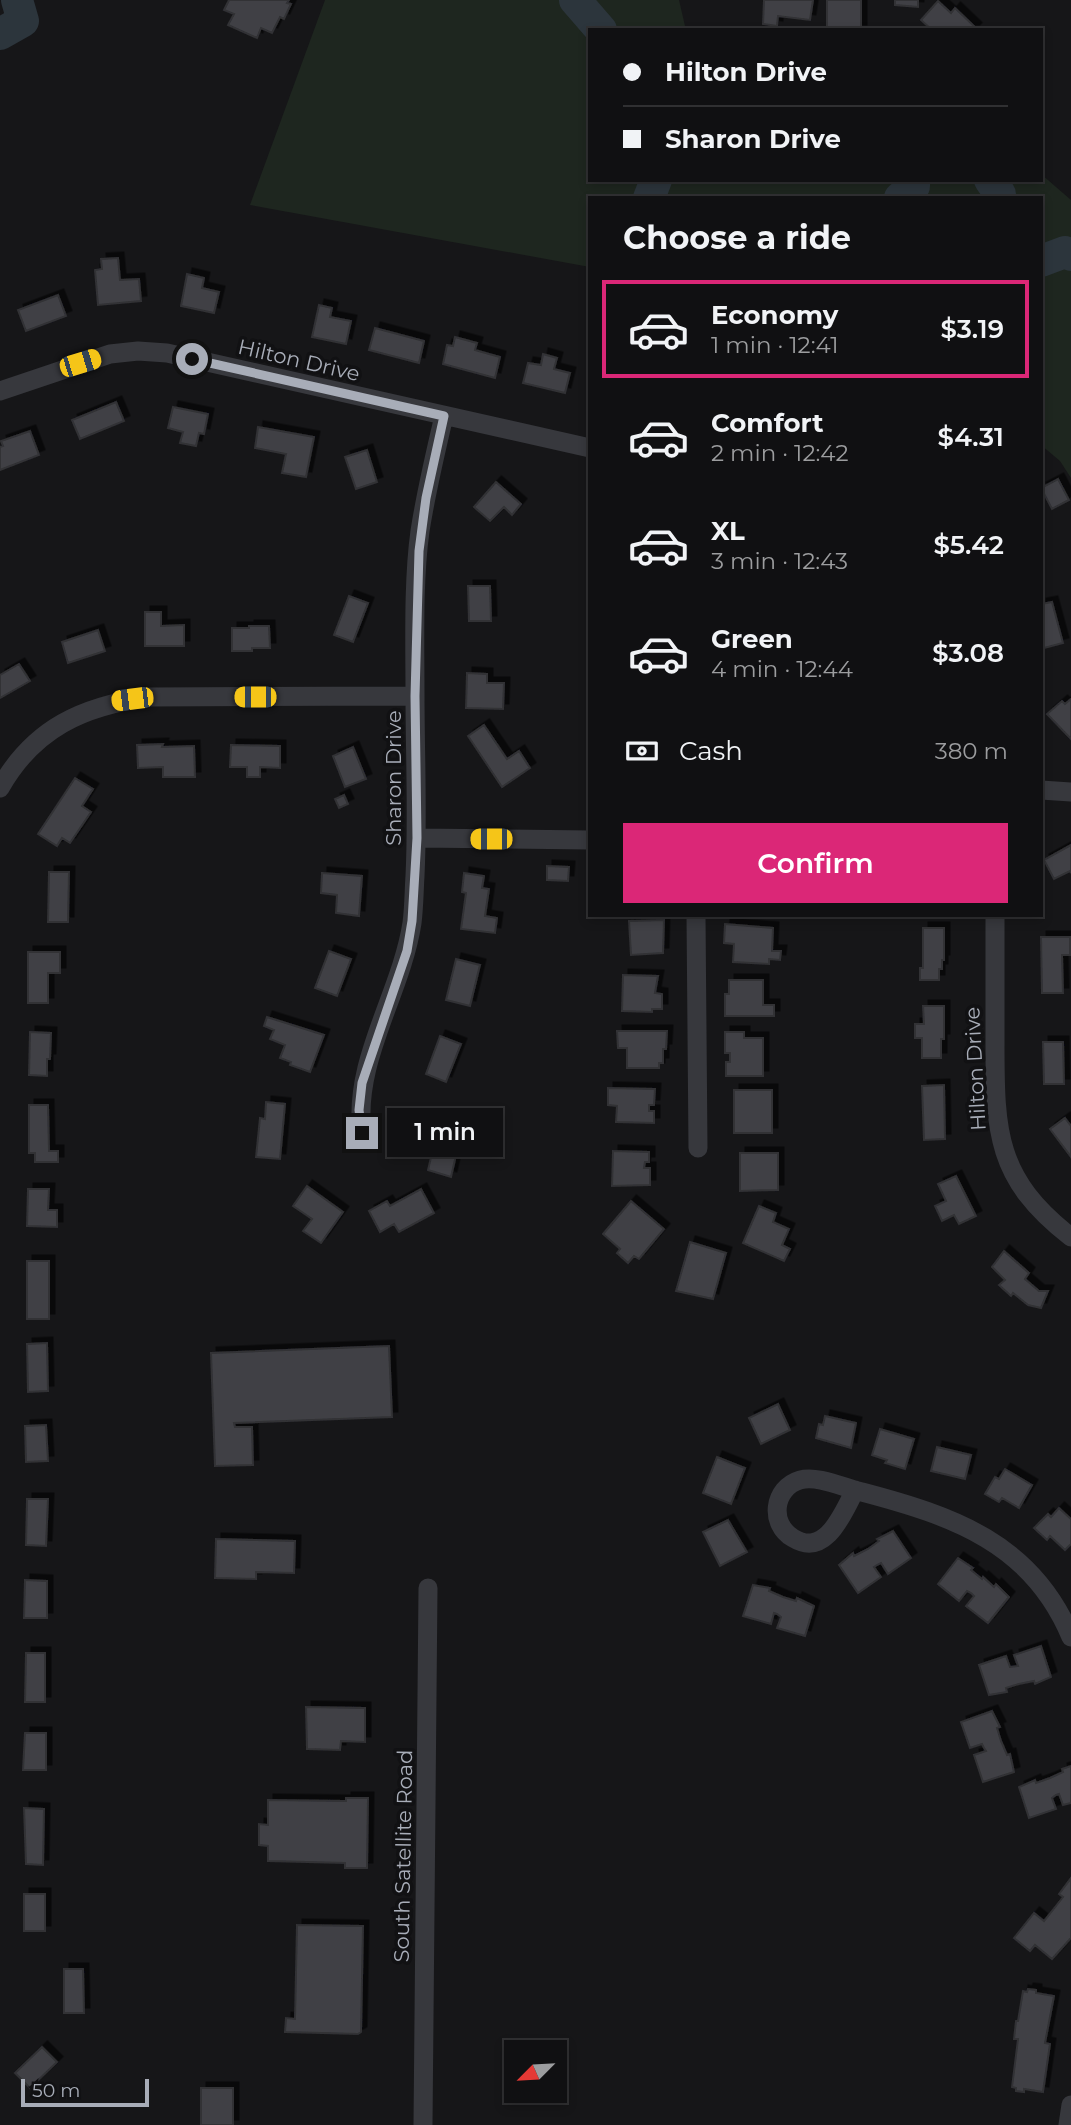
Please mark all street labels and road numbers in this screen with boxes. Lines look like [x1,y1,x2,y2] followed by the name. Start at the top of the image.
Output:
[236,334,362,386] street label: Hilton Drive
[381,710,406,846] street label: Sharon Drive
[959,1006,991,1132] street label: Hilton Drive
[389,1750,417,1962] street label: South Satellite Road

